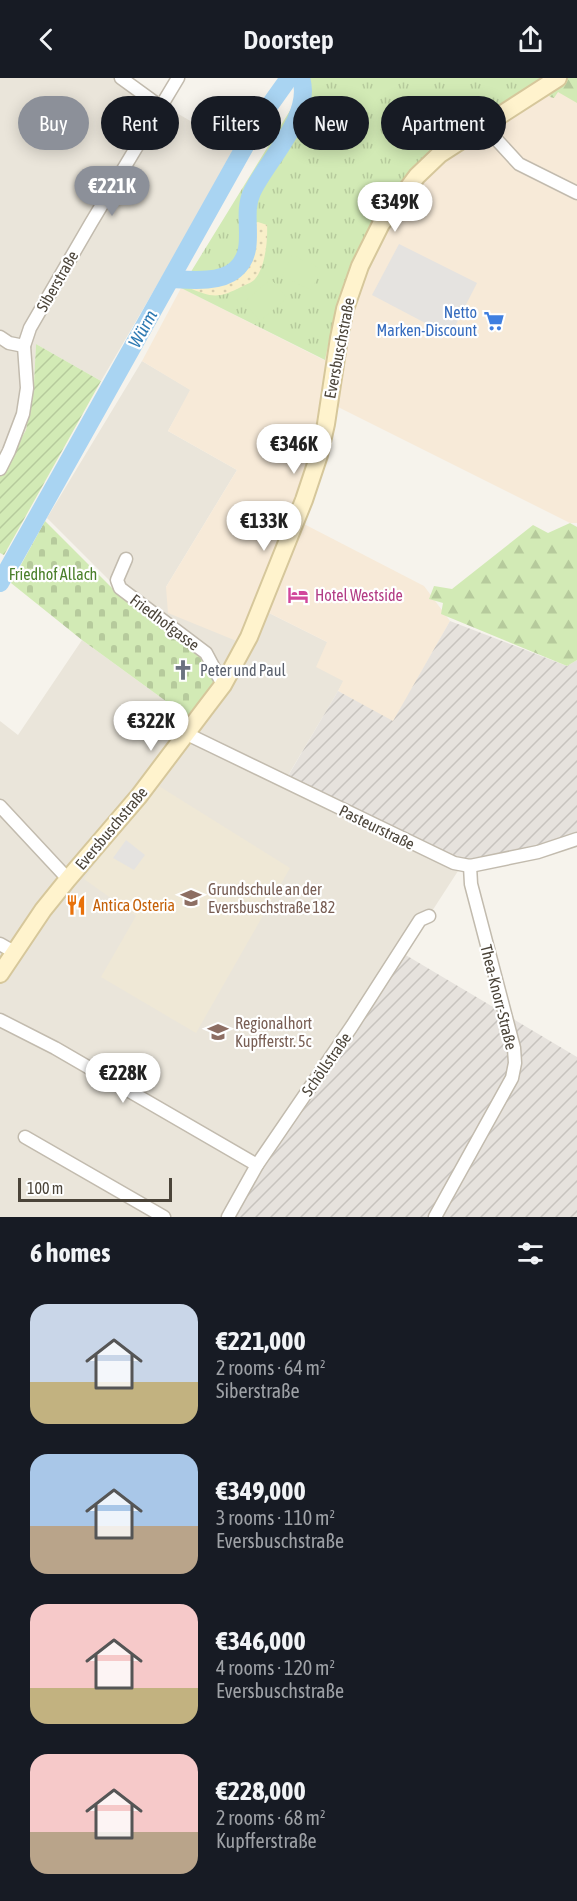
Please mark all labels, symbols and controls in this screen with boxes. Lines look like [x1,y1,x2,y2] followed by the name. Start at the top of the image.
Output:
[30,23,63,56] icon: back
[514,23,547,56] icon: share
[243,24,334,55] text: Doorstep
[18,96,89,150] chip: Buy
[101,96,179,150] chip: Rent
[191,96,281,150] chip: Filters
[293,96,369,150] chip: New
[381,96,506,150] chip: Apartment
[70,166,154,217] pin: €221K
[89,174,136,197] text: €221K
[353,182,437,233] pin: €349K
[372,190,419,213] text: €349K
[32,248,82,314] street label: Siberstraße
[320,296,358,400] street label: Eversbuschstraße
[377,303,477,339] place label: Netto Marken-Discount
[124,306,161,351] water label: Würm
[482,309,506,333] supermarket icon: Netto Marken-Discount
[252,424,336,475] pin: €346K
[271,432,318,455] text: €346K
[222,501,306,552] pin: €133K
[241,509,288,532] text: €133K
[9,565,97,583] park label: Friedhof Allach
[286,583,310,607] hotel icon: Hotel Westside
[315,586,403,604] place label: Hotel Westside
[126,590,203,655] street label: Friedhofgasse
[171,658,195,682] church icon: Peter und Paul
[200,661,287,679] place label: Peter und Paul
[109,701,193,752] pin: €322K
[128,709,175,732] text: €322K
[71,783,151,873] street label: Eversbuschstraße
[336,801,418,853] street label: Pasteurstraße
[208,880,335,916] place label: Grundschule an der Eversbuschstraße 182
[179,886,203,910] school or university icon: Grundschule an der Eversbuschstraße 182
[64,893,88,917] restaurant icon: Antica Osteria
[93,896,175,914] place label: Antica Osteria
[477,943,521,1051] street label: Thea-Knorr-Straße
[235,1014,313,1051] place label: Regionalhort Kupfferstr. 5c
[206,1020,230,1044] school or university icon: Regionalhort Kupfferstr. 5c
[298,1029,354,1099] street label: Schöllstraße
[81,1053,165,1104] pin: €228K
[100,1061,147,1084] text: €228K
[18,1175,172,1202] scale bar
[27,1179,63,1197] text: 100 m
[514,1237,547,1270] icon: filters
[30,1238,110,1268] text: 6 homes
[216,1326,306,1356] text: €221,000
[78,1328,150,1400] icon: home
[216,1356,326,1379] text: 2 rooms · 64 m²
[216,1379,300,1402] text: Siberstraße
[216,1476,306,1506] text: €349,000
[78,1478,150,1550] icon: home
[216,1506,335,1529] text: 3 rooms · 110 m²
[216,1529,344,1552] text: Eversbuschstraße
[216,1626,306,1656] text: €346,000
[78,1628,150,1700] icon: home
[216,1656,335,1679] text: 4 rooms · 120 m²
[216,1679,344,1702] text: Eversbuschstraße
[216,1776,306,1806] text: €228,000
[78,1778,150,1850] icon: home
[216,1806,326,1829] text: 2 rooms · 68 m²
[216,1829,317,1852] text: Kupfferstraße

